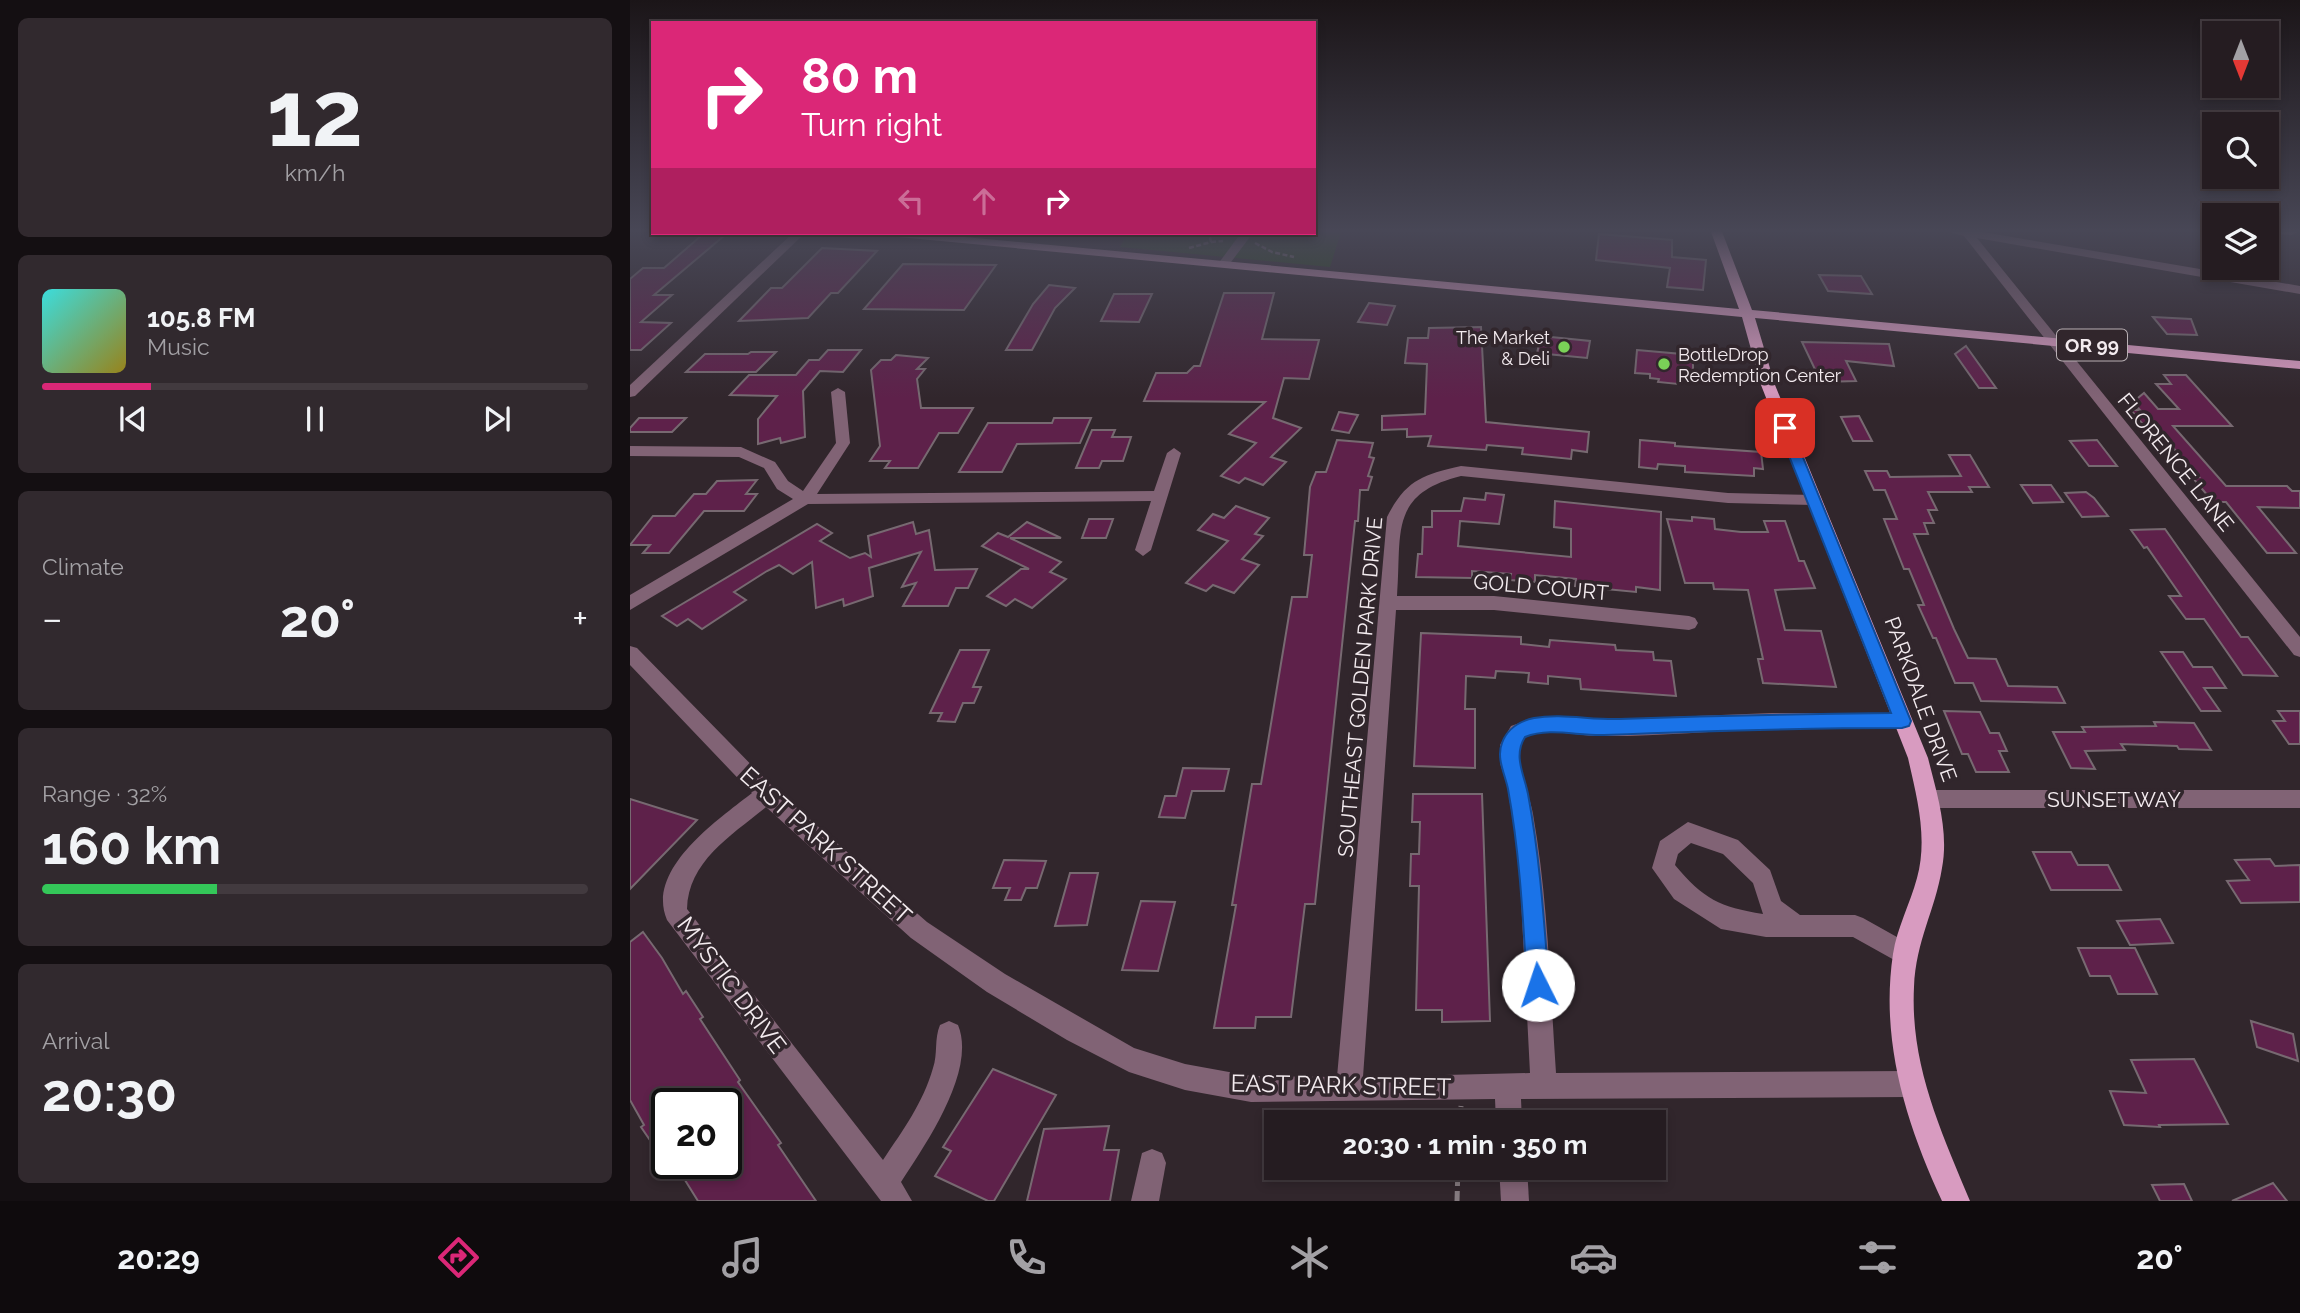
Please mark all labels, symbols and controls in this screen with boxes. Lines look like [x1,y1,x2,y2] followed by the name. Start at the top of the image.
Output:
[2202,21,2278,98] north arrow
[2202,21,2279,280] map controls
[801,47,918,104] text: 80 m
[686,49,777,140] icon: right
[267,60,363,167] text: 12
[801,106,942,143] text: Turn right
[2202,112,2279,189] button: search
[285,159,345,186] text: km/h
[892,182,930,220] icon: left
[965,182,1003,220] icon: ahead
[1038,182,1076,220] icon: right
[2202,203,2279,280] button: layers
[147,303,255,333] text: 105.8 FM
[1456,327,1550,369] place label: The Market & Deli
[2057,330,2127,360] road number: OR 99
[147,333,210,360] text: Music
[1556,339,1572,355] marker: The Market & Deli
[1678,344,1842,386] place label: BottleDrop Redemption Center
[1656,356,1672,372] marker: BottleDrop Redemption Center
[2113,388,2239,536] street label: FLORENCE LANE
[1755,398,1815,458] pin
[114,400,152,438] icon: previous
[296,400,334,438] icon: pause
[478,400,516,438] icon: next
[1766,409,1804,447] icon: arrive
[1333,516,1387,858] street label: SOUTHEAST GOLDEN PARK DRIVE
[42,553,124,580] text: Climate
[1472,569,1610,605] street label: GOLD COURT
[280,588,355,649] text: 20°
[42,596,62,641] text: −
[572,596,588,641] text: +
[1880,613,1962,785] street label: PARKDALE DRIVE
[734,760,918,930] street label: EAST PARK STREET
[42,780,167,807] text: Range · 32%
[2047,787,2181,812] street label: SUNSET WAY
[42,815,221,876] text: 160 km
[671,911,793,1059] street label: MYSTIC DRIVE
[1501,948,1575,1022] position arrow
[42,1027,109,1054] text: Arrival
[42,1062,177,1123] text: 20:30
[1230,1069,1452,1101] street label: EAST PARK STREET
[651,1088,742,1179] speed limit sign: 20
[1342,1130,1588,1160] text: 20:30 · 1 min · 350 m
[434,1233,483,1282] icon: directions
[718,1233,767,1282] icon: music
[1002,1233,1051,1282] icon: phone
[1285,1233,1334,1282] icon: climate
[1569,1233,1618,1282] icon: car
[1853,1233,1902,1282] icon: filters
[117,1239,200,1276] text: 20:29
[2136,1239,2183,1276] text: 20°

